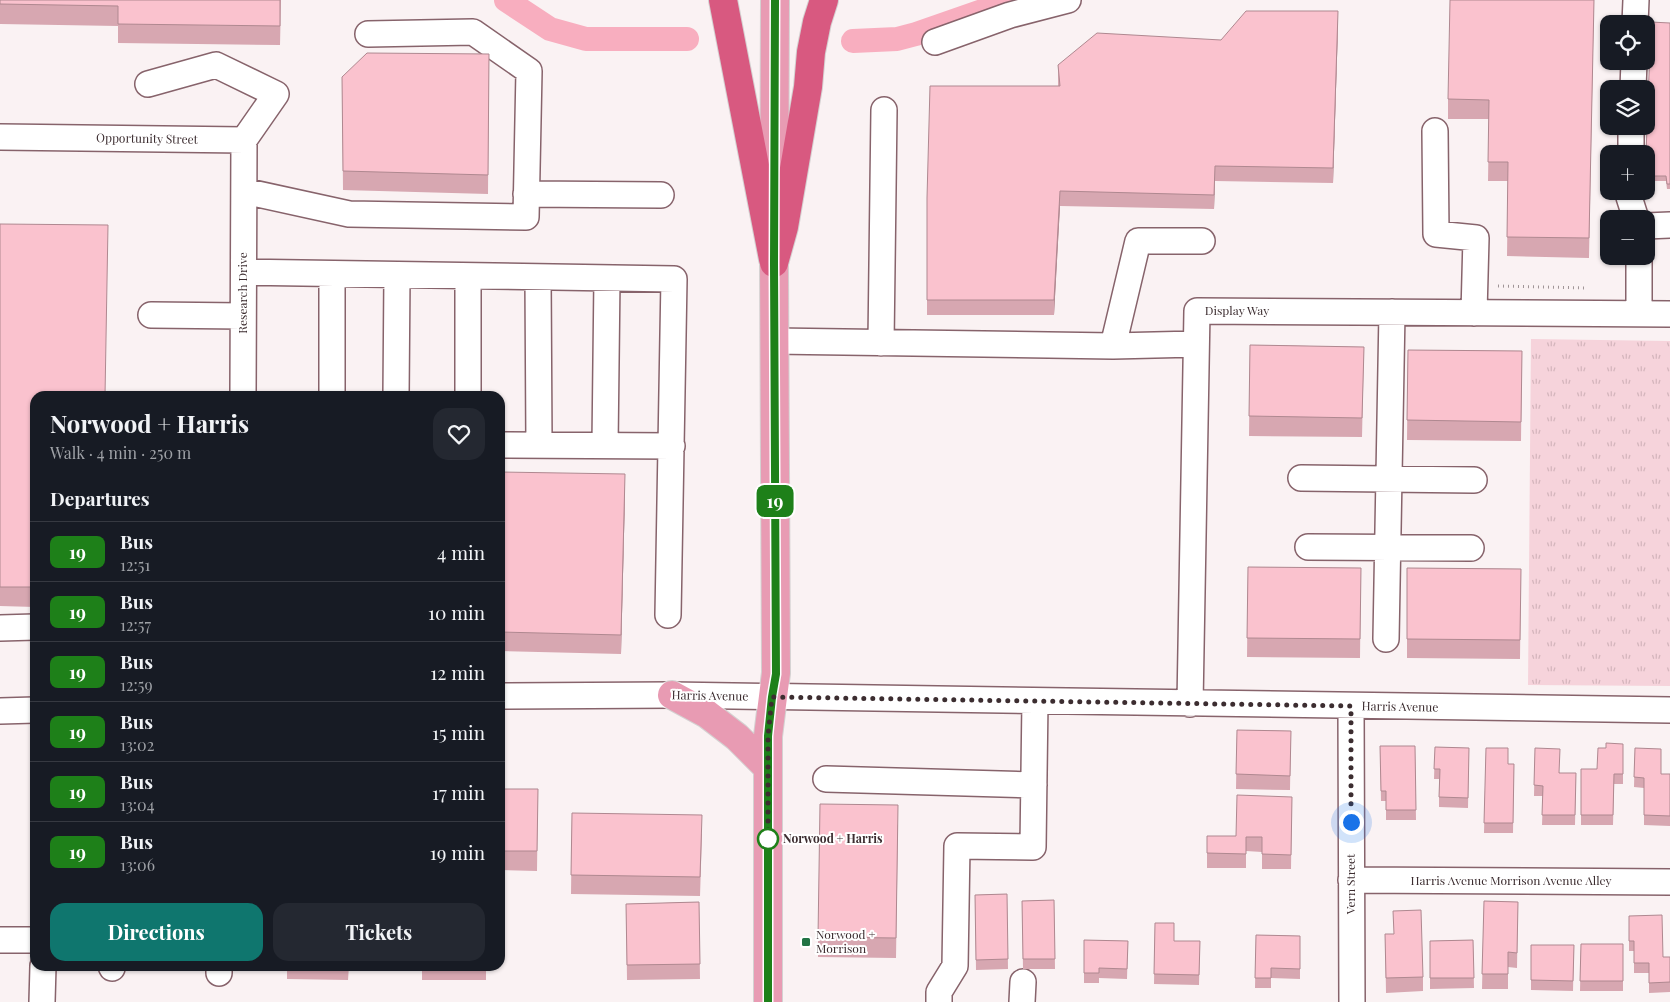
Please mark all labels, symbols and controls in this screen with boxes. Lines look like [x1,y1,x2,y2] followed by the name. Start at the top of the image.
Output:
[1600,15,1655,265] map controls
[1600,15,1655,70] button: locate
[1600,80,1655,135] button: layers
[96,129,199,147] street label: Opportunity Street
[1600,145,1655,200] button: +
[1600,210,1655,265] button: −
[234,252,250,334] street label: Research Drive
[1205,302,1269,318] street label: Display Way
[50,407,249,439] text: Norwood + Harris
[433,408,485,460] button: heart
[50,442,191,463] text: Walk · 4 min · 250 m
[50,485,150,511] text: Departures
[752,485,798,517] line badge: 19
[767,489,783,513] text: 19
[120,528,153,554] text: Bus
[437,539,485,565] text: 4 min
[69,540,86,564] text: 19
[120,554,150,575] text: 12:51
[120,588,153,614] text: Bus
[428,599,485,625] text: 10 min
[69,600,86,624] text: 19
[120,614,151,635] text: 12:57
[120,648,153,674] text: Bus
[430,659,485,685] text: 12 min
[69,660,86,684] text: 19
[120,674,153,695] text: 12:59
[672,686,749,704] street label: Harris Avenue
[1362,697,1439,715] street label: Harris Avenue
[120,708,153,734] text: Bus
[432,719,485,745] text: 15 min
[69,720,86,744] text: 19
[120,734,154,755] text: 13:02
[120,768,153,794] text: Bus
[432,779,485,805] text: 17 min
[69,780,86,804] text: 19
[120,794,155,815] text: 13:04
[1339,810,1364,835] your location
[120,828,153,854] text: Bus
[757,828,779,850] marker: Norwood + Harris
[783,830,883,846] place label: Norwood + Harris
[430,839,485,865] text: 19 min
[69,840,86,864] text: 19
[1342,853,1358,915] street label: Vern Street
[120,854,155,875] text: 13:06
[1411,872,1611,888] street label: Harris Avenue Morrison Avenue Alley
[50,903,263,961] button: Directions
[273,903,485,961] button: Tickets
[816,926,875,956] place label: Norwood + Morrison
[800,936,812,948] marker: Norwood + Morrison

